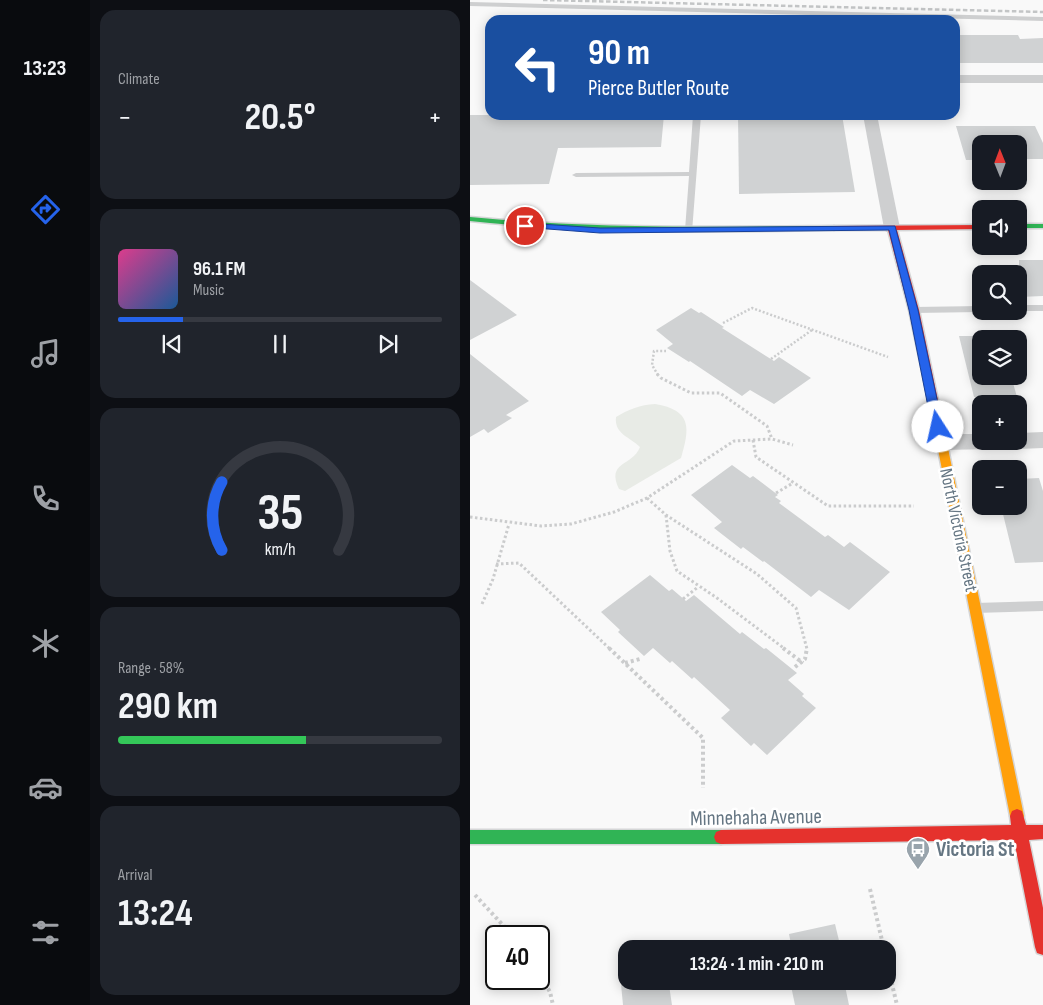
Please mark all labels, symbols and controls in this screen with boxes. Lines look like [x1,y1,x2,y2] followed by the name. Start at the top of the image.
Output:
[588,32,650,75] text: 90 m
[505,35,570,100] icon: left
[24,55,66,82] text: 13:23
[118,70,160,89] text: Climate
[588,75,729,102] text: Pierce Butler Route
[244,95,316,140] text: 20.5°
[118,101,132,134] text: −
[428,101,442,134] text: +
[972,135,1028,190] north arrow
[972,135,1027,515] map controls
[28,192,63,227] icon: directions
[972,200,1027,255] button: sound
[504,205,546,247] pin
[511,212,539,240] icon: arrive
[193,258,246,281] text: 96.1 FM
[972,265,1027,320] button: search
[193,281,224,300] text: Music
[158,330,186,358] icon: previous
[266,330,294,358] icon: pause
[374,330,402,358] icon: next
[972,330,1027,385] button: layers
[28,336,63,371] icon: music
[972,395,1027,450] button: +
[911,400,963,452] position arrow
[972,460,1027,515] button: −
[935,466,982,594] street label: North Victoria Street
[28,481,63,516] icon: phone
[257,482,303,545] text: 35
[265,539,295,560] text: km/h
[28,626,63,661] icon: climate
[118,659,184,678] text: Range · 58%
[118,684,218,729] text: 290 km
[28,770,63,805] icon: car
[690,804,822,831] street label: Minnehaha Avenue
[905,836,931,870] bus stop icon: Victoria St
[936,837,1014,862] place label: Victoria St
[118,866,152,885] text: Arrival
[118,891,193,936] text: 13:24
[28,915,63,950] icon: filters
[485,925,550,990] speed limit sign: 40
[690,953,824,976] text: 13:24 · 1 min · 210 m

